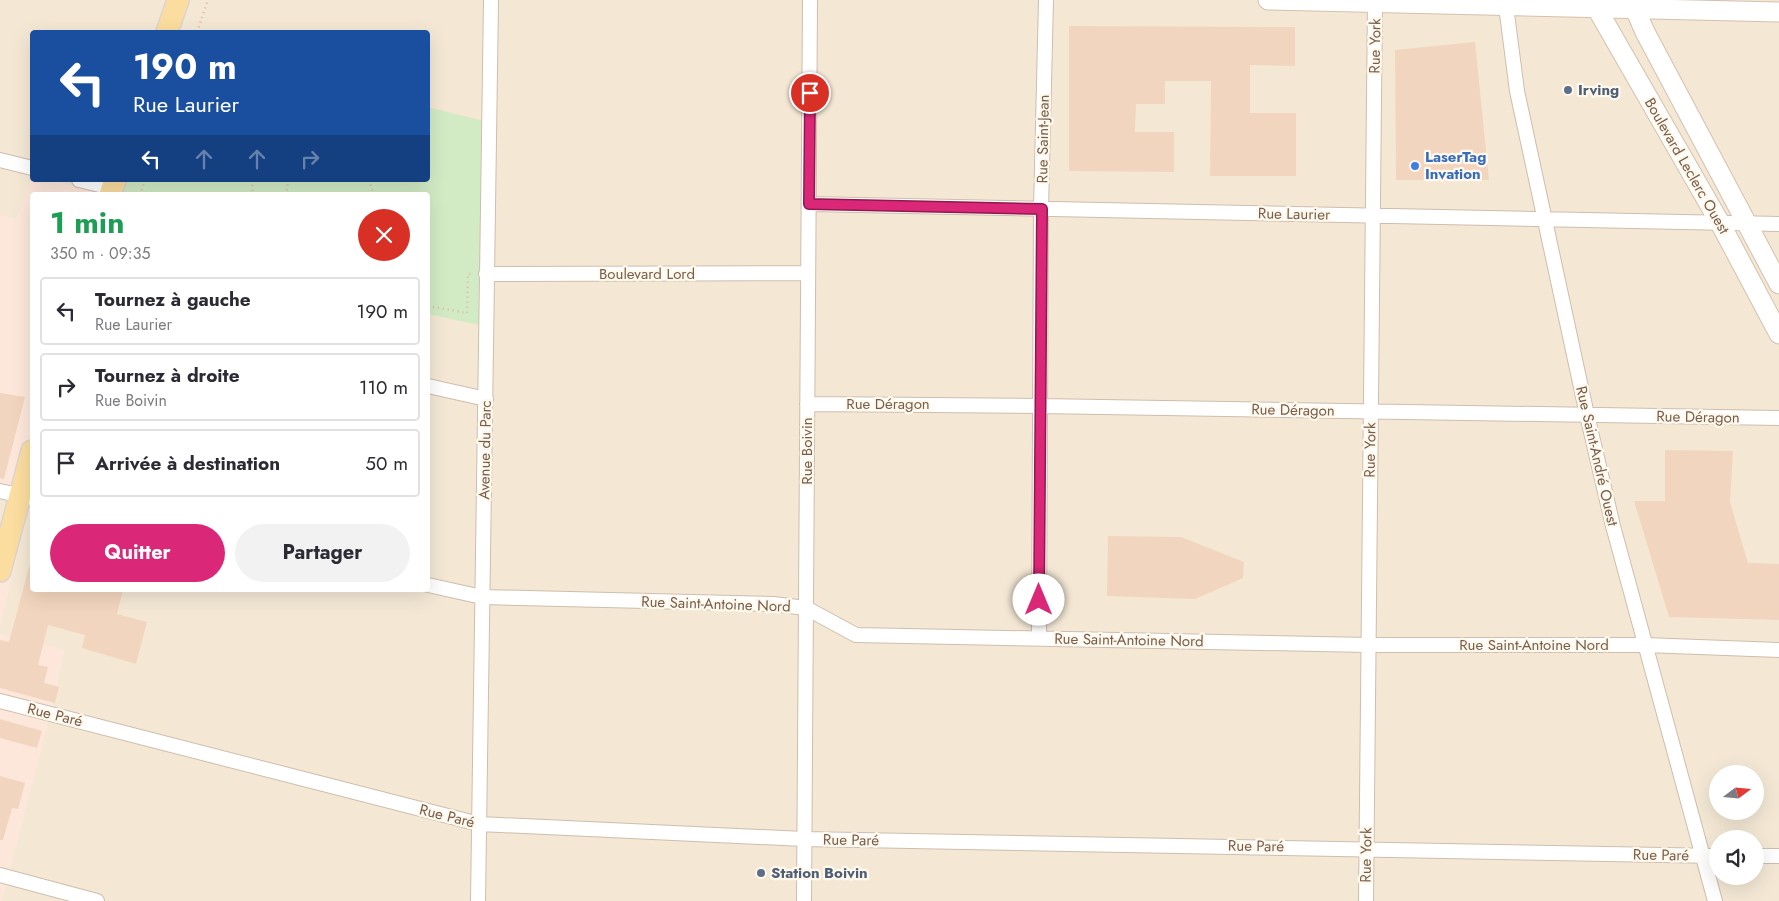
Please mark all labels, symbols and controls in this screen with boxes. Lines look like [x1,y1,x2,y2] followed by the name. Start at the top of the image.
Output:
[1364,18,1386,74] street label: Rue York
[133,42,237,92] text: 190 m
[50,50,115,115] icon: left
[789,72,831,114] pin
[796,79,824,107] icon: arrive
[1578,79,1619,101] place label: Irving
[1562,84,1574,96] marker: Irving
[133,88,239,120] text: Rue Laurier
[1031,94,1055,184] street label: Rue Saint-Jean
[1639,94,1735,238] street label: Boulevard Leclerc Ouest
[137,145,165,173] icon: left
[190,145,218,173] icon: ahead
[243,145,271,173] icon: ahead
[296,145,324,173] icon: right
[1425,146,1486,185] place label: LaserTag Invation
[1409,160,1421,172] marker: LaserTag Invation
[50,201,124,244] text: 1 min
[1258,202,1331,226] street label: Rue Laurier
[358,209,410,261] button: close
[50,242,150,265] text: 350 m · 09:35
[599,263,695,285] street label: Boulevard Lord
[95,286,251,313] text: Tournez à gauche
[52,297,80,325] icon: left
[357,298,408,325] text: 190 m
[95,313,172,336] text: Rue Laurier
[95,362,240,389] text: Tournez à droite
[52,373,80,401] icon: right
[359,374,408,401] text: 110 m
[1570,384,1624,529] street label: Rue Saint-André Ouest
[95,389,167,412] text: Rue Boivin
[846,393,930,415] street label: Rue Déragon
[1251,398,1335,422] street label: Rue Déragon
[473,400,497,500] street label: Avenue du Parc
[1656,405,1740,429] street label: Rue Déragon
[796,417,818,485] street label: Rue Boivin
[1359,422,1381,478] street label: Rue York
[52,449,80,477] icon: arrive
[95,450,280,477] text: Arrivée à destination
[365,450,408,477] text: 50 m
[50,524,225,582] button: Quitter
[235,524,410,582] button: Partager
[1012,573,1064,625] position arrow
[641,590,791,618] street label: Rue Saint-Antoine Nord
[1054,628,1204,652] street label: Rue Saint-Antoine Nord
[1459,634,1609,656] street label: Rue Saint-Antoine Nord
[25,698,85,733] street label: Rue Paré
[1709,765,1764,820] north arrow
[1709,765,1764,885] map controls
[417,799,477,834] street label: Rue Paré
[1355,827,1377,883] street label: Rue York
[823,829,880,851] street label: Rue Paré
[1709,830,1764,885] button: sound
[1228,835,1285,857] street label: Rue Paré
[1633,844,1690,866] street label: Rue Paré
[771,862,868,884] place label: Station Boivin
[755,867,767,879] marker: Station Boivin

